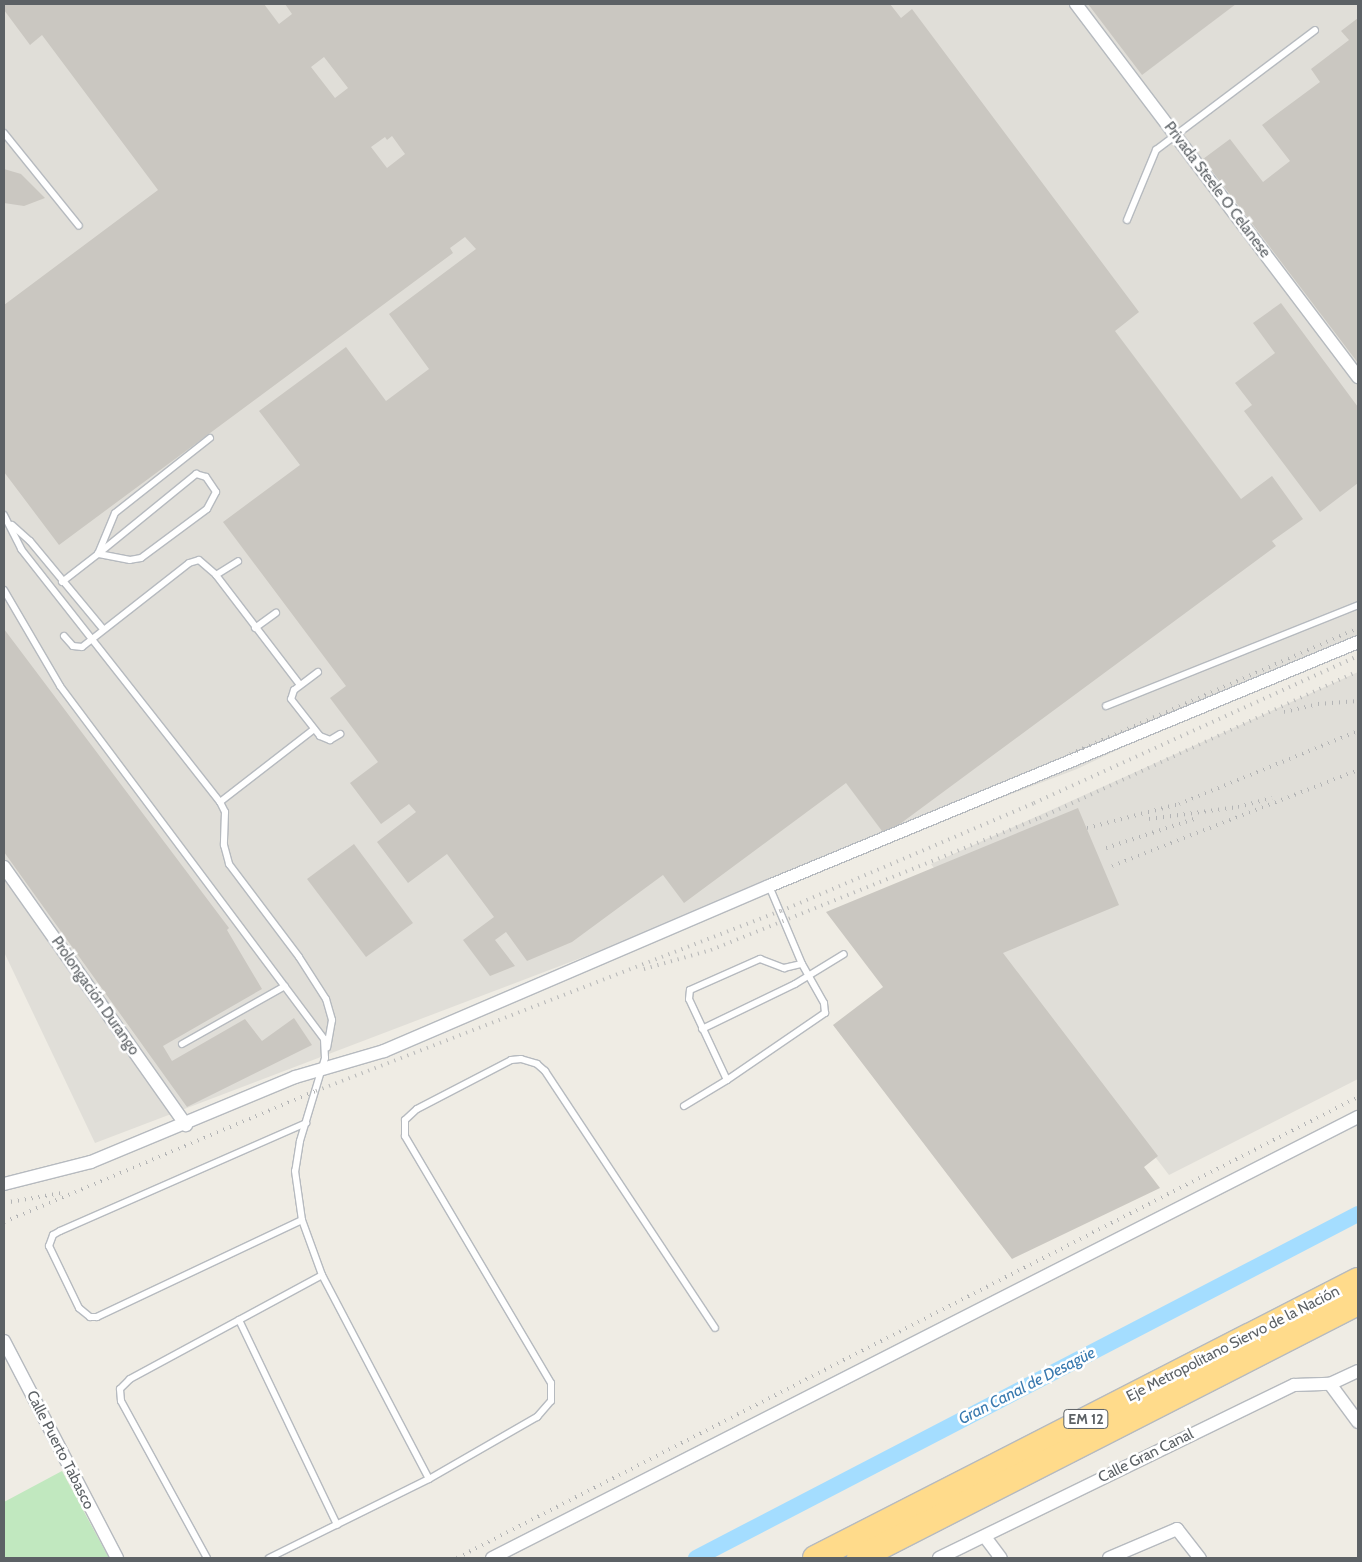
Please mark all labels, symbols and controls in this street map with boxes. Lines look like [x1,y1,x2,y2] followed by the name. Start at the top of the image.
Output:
[1160,118,1274,262] street label: Privada Steele O Celanese
[47,933,143,1059] street label: Prolongación Durango
[1123,1282,1343,1406] street label: Eje Metropolitano Siervo de la Nación
[956,1343,1098,1429] water label: Gran Canal de Desagüe
[22,1388,98,1512] street label: Calle Puerto Tabasco
[1062,1408,1110,1430] road number: EM 12
[1095,1425,1197,1487] street label: Calle Gran Canal

